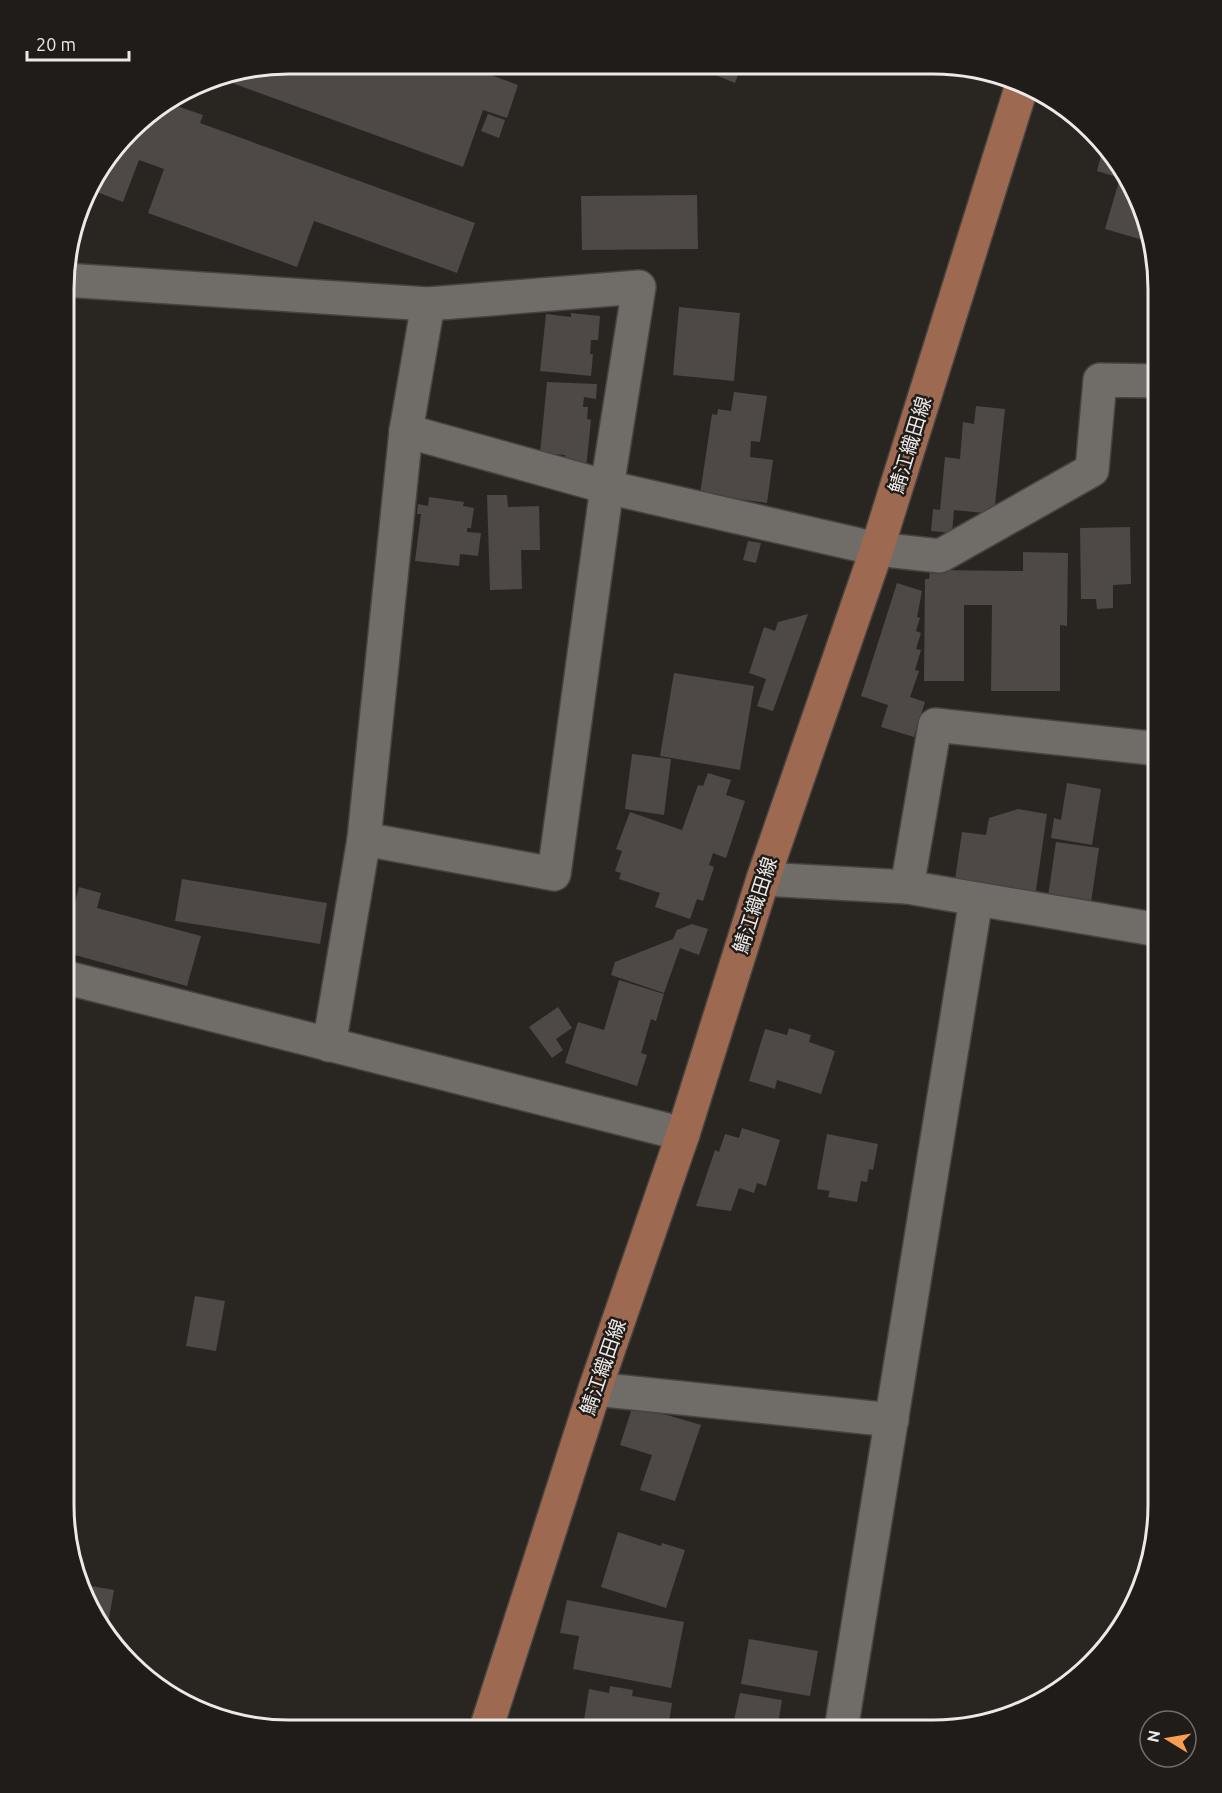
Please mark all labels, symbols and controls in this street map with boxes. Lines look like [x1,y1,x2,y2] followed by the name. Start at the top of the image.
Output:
[27,24,129,62] scale bar
[36,34,76,54] text: 20 m
[884,394,935,496] street label: 鯖江織田線
[728,854,781,956] street label: 鯖江織田線
[575,1316,630,1418] street label: 鯖江織田線
[1138,1709,1198,1769] north arrow
[1143,1729,1163,1744] text: N

